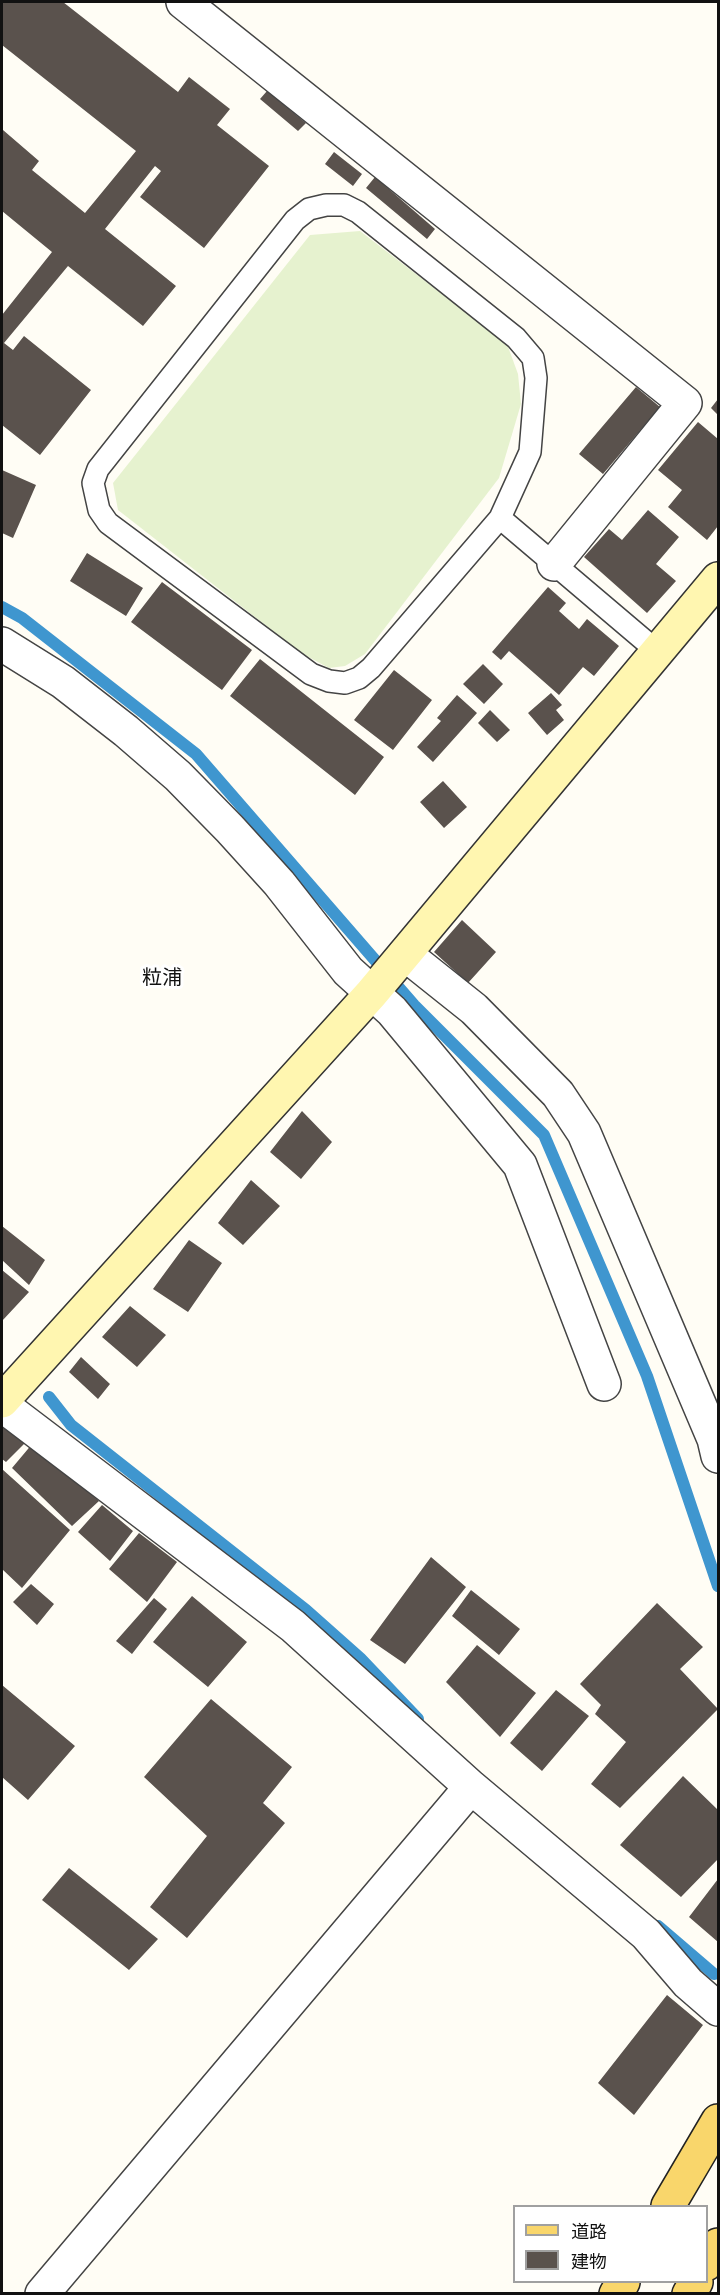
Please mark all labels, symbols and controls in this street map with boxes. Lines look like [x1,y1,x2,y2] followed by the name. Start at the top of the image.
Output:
[142,966,182,990] district label: 粒浦
[513,2205,708,2283] legend
[571,2221,607,2243] text: 道路
[571,2251,607,2273] text: 建物

